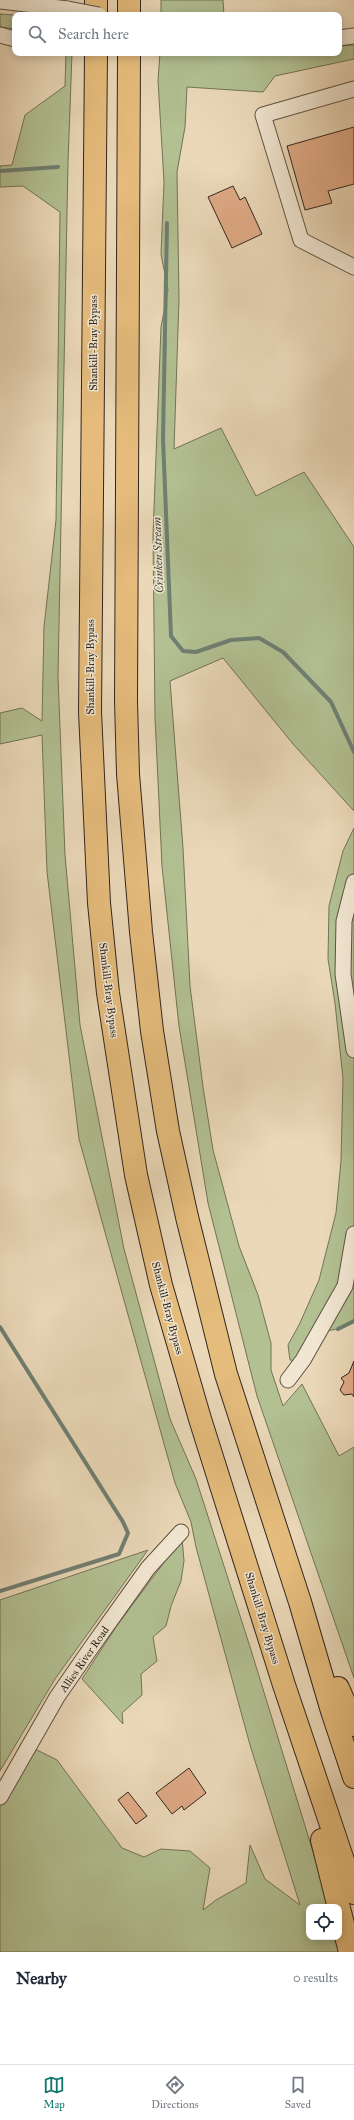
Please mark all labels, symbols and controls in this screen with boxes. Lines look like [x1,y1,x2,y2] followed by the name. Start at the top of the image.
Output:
[12,12,342,56] search box
[26,23,48,45] icon: search
[58,25,129,43] text: Search here
[87,295,100,391] street label: Shankill-Bray Bypass
[150,516,166,593] water label: Crinken Stream
[84,619,97,715] street label: Shankill-Bray Bypass
[96,942,121,1038] street label: Shankill-Bray Bypass
[149,1260,186,1356] street label: Shankill-Bray Bypass
[242,1571,283,1666] street label: Shankill-Bray Bypass
[56,1623,112,1696] street label: Allies River Road
[306,1904,342,1940] map controls
[306,1904,342,1940] button: locate
[16,1968,67,1989] text: Nearby
[293,1970,338,1986] text: 0 results
[43,2074,65,2111] tab: Map
[151,2074,199,2111] tab: Directions
[285,2074,311,2111] tab: Saved

